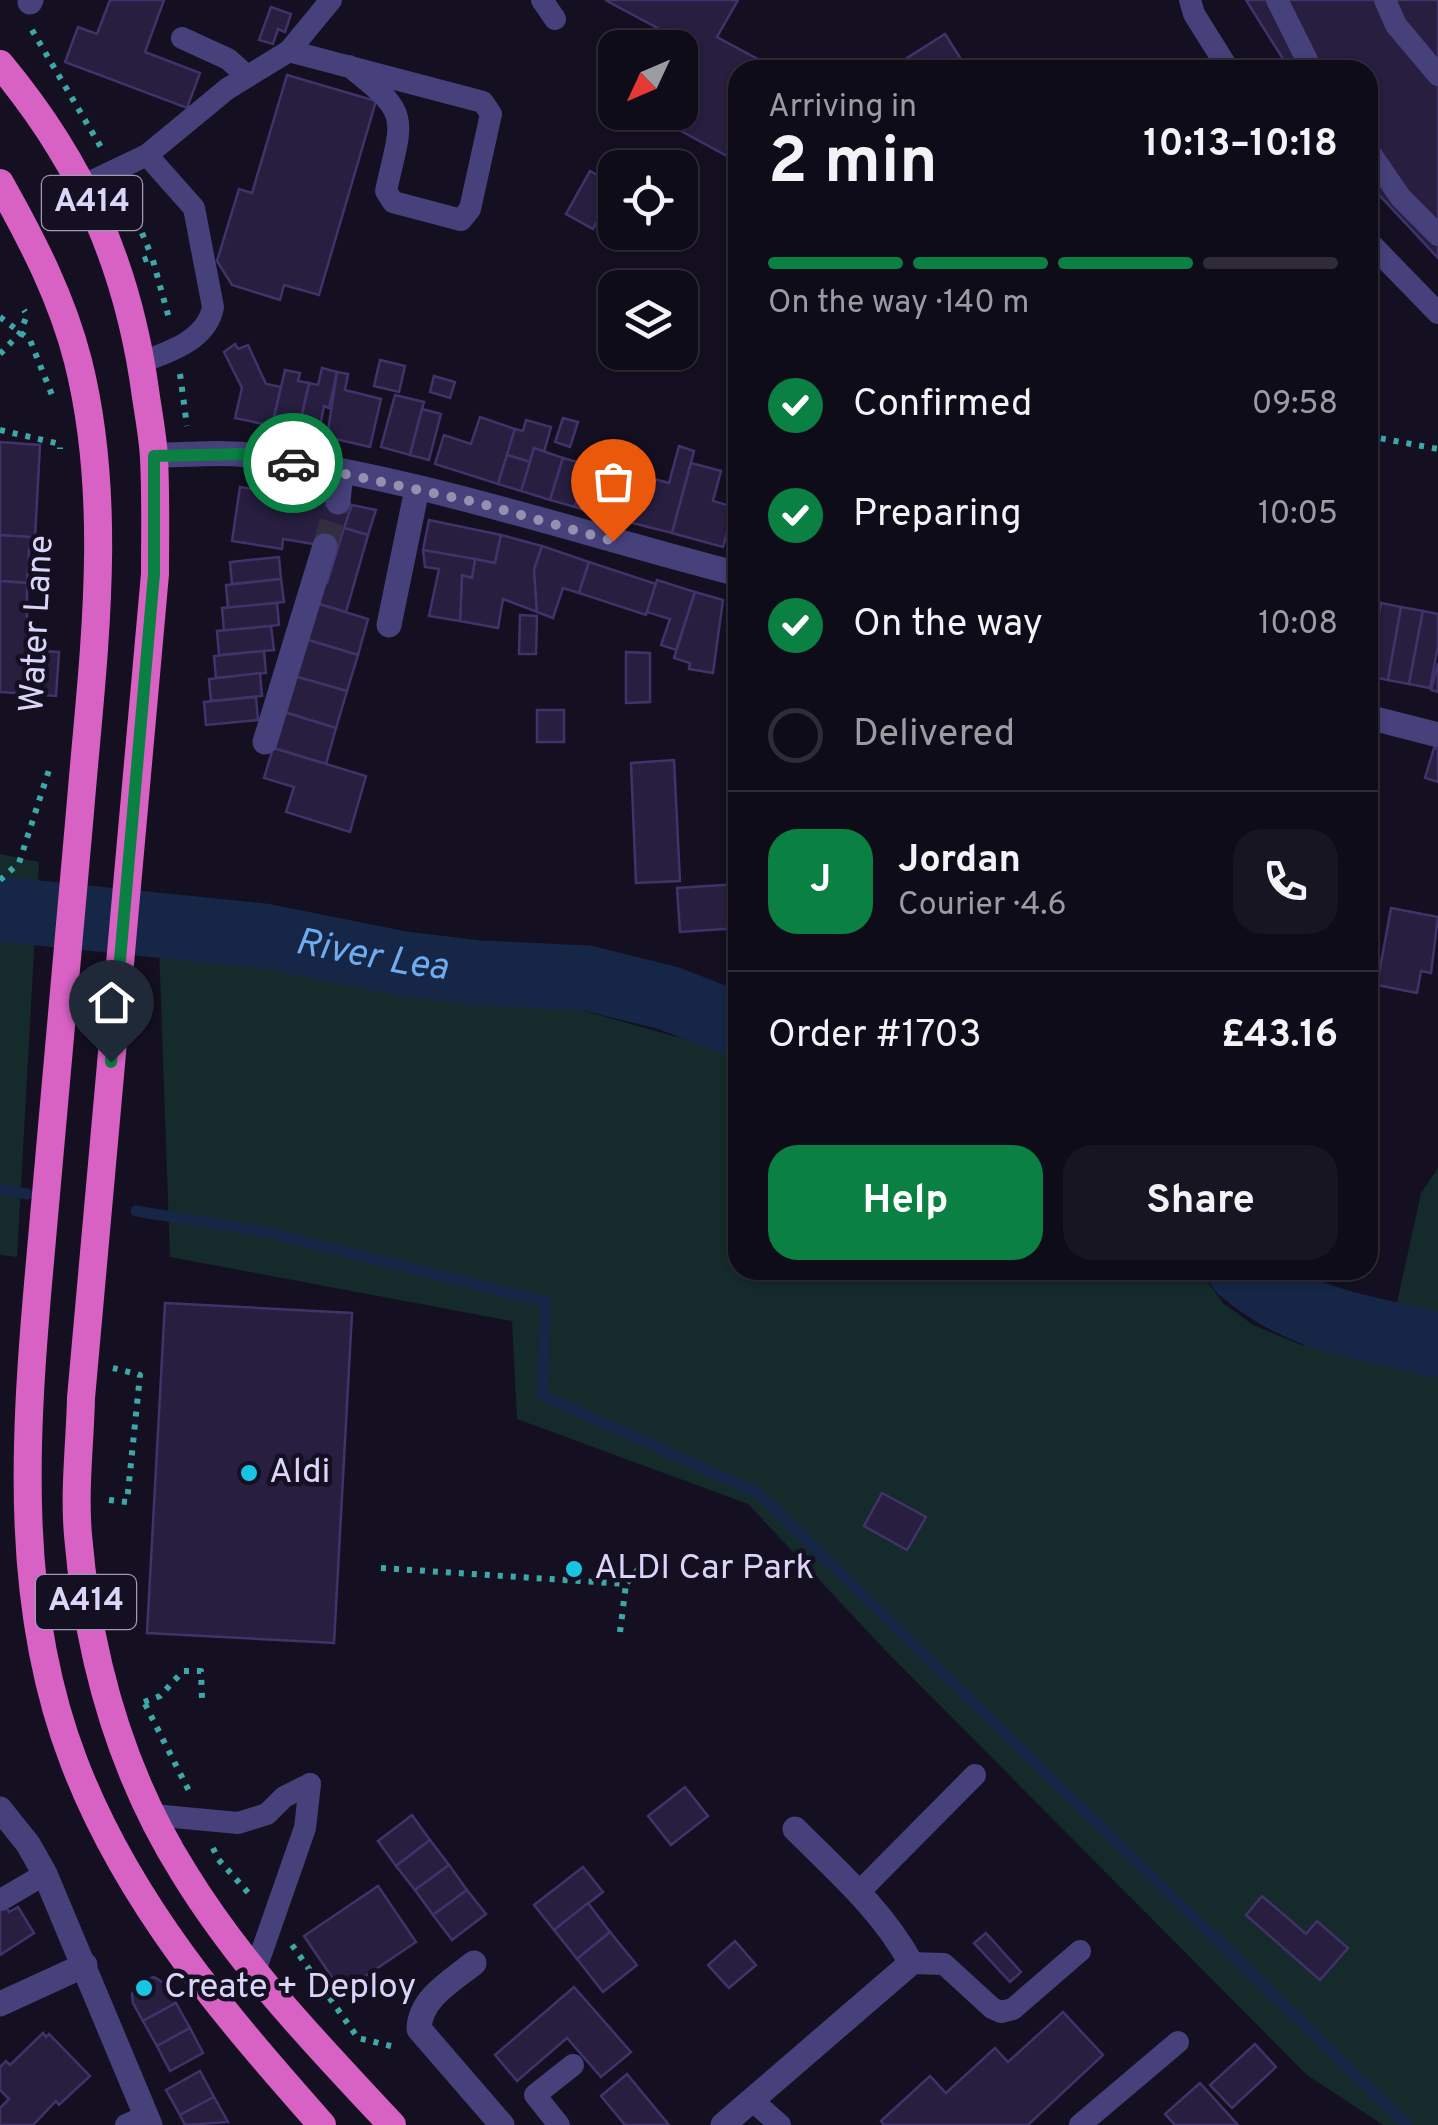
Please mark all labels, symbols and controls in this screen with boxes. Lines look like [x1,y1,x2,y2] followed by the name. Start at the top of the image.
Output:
[598,30,698,130] north arrow
[598,30,698,370] map controls
[768,88,917,128] text: Arriving in
[1143,121,1338,170] text: 10:13–10:18
[768,124,938,206] text: 2 min
[598,150,698,250] button: locate
[42,176,142,230] road number: A414
[598,270,698,370] button: layers
[768,284,1029,324] text: On the way · 140 m
[768,378,823,433] icon: check
[853,381,1032,430] text: Confirmed
[1252,385,1338,425] text: 09:58
[243,413,343,513] courier
[266,436,321,491] icon: car
[571,439,656,542] pin
[586,454,641,509] icon: bag
[768,488,823,543] icon: check
[853,491,1022,540] text: Preparing
[1258,495,1338,535] text: 10:05
[11,534,65,714] street label: Water Lane
[768,598,823,653] icon: check
[853,601,1043,650] text: On the way
[1258,605,1338,645] text: 10:08
[853,711,1015,760] text: Delivered
[1233,829,1338,934] button: phone
[898,837,1021,886] text: Jordan
[810,857,831,906] text: J
[898,886,1067,926] text: Courier · 4.6
[291,918,451,994] water label: River Lea
[69,960,154,1063] pin
[84,975,139,1030] icon: home
[768,1012,982,1061] text: Order #1703
[1221,1012,1338,1061] text: £43.16
[768,1145,1043,1260] button: Help
[1063,1145,1338,1260] button: Share
[269,1451,331,1495] place label: Aldi
[238,1462,260,1484] marker: Aldi
[594,1547,814,1591] place label: ALDI Car Park
[563,1558,585,1580] marker: ALDI Car Park
[36,1575,136,1629] road number: A414
[164,1966,416,2010] place label: Create + Deploy
[133,1977,155,1999] marker: Create + Deploy

